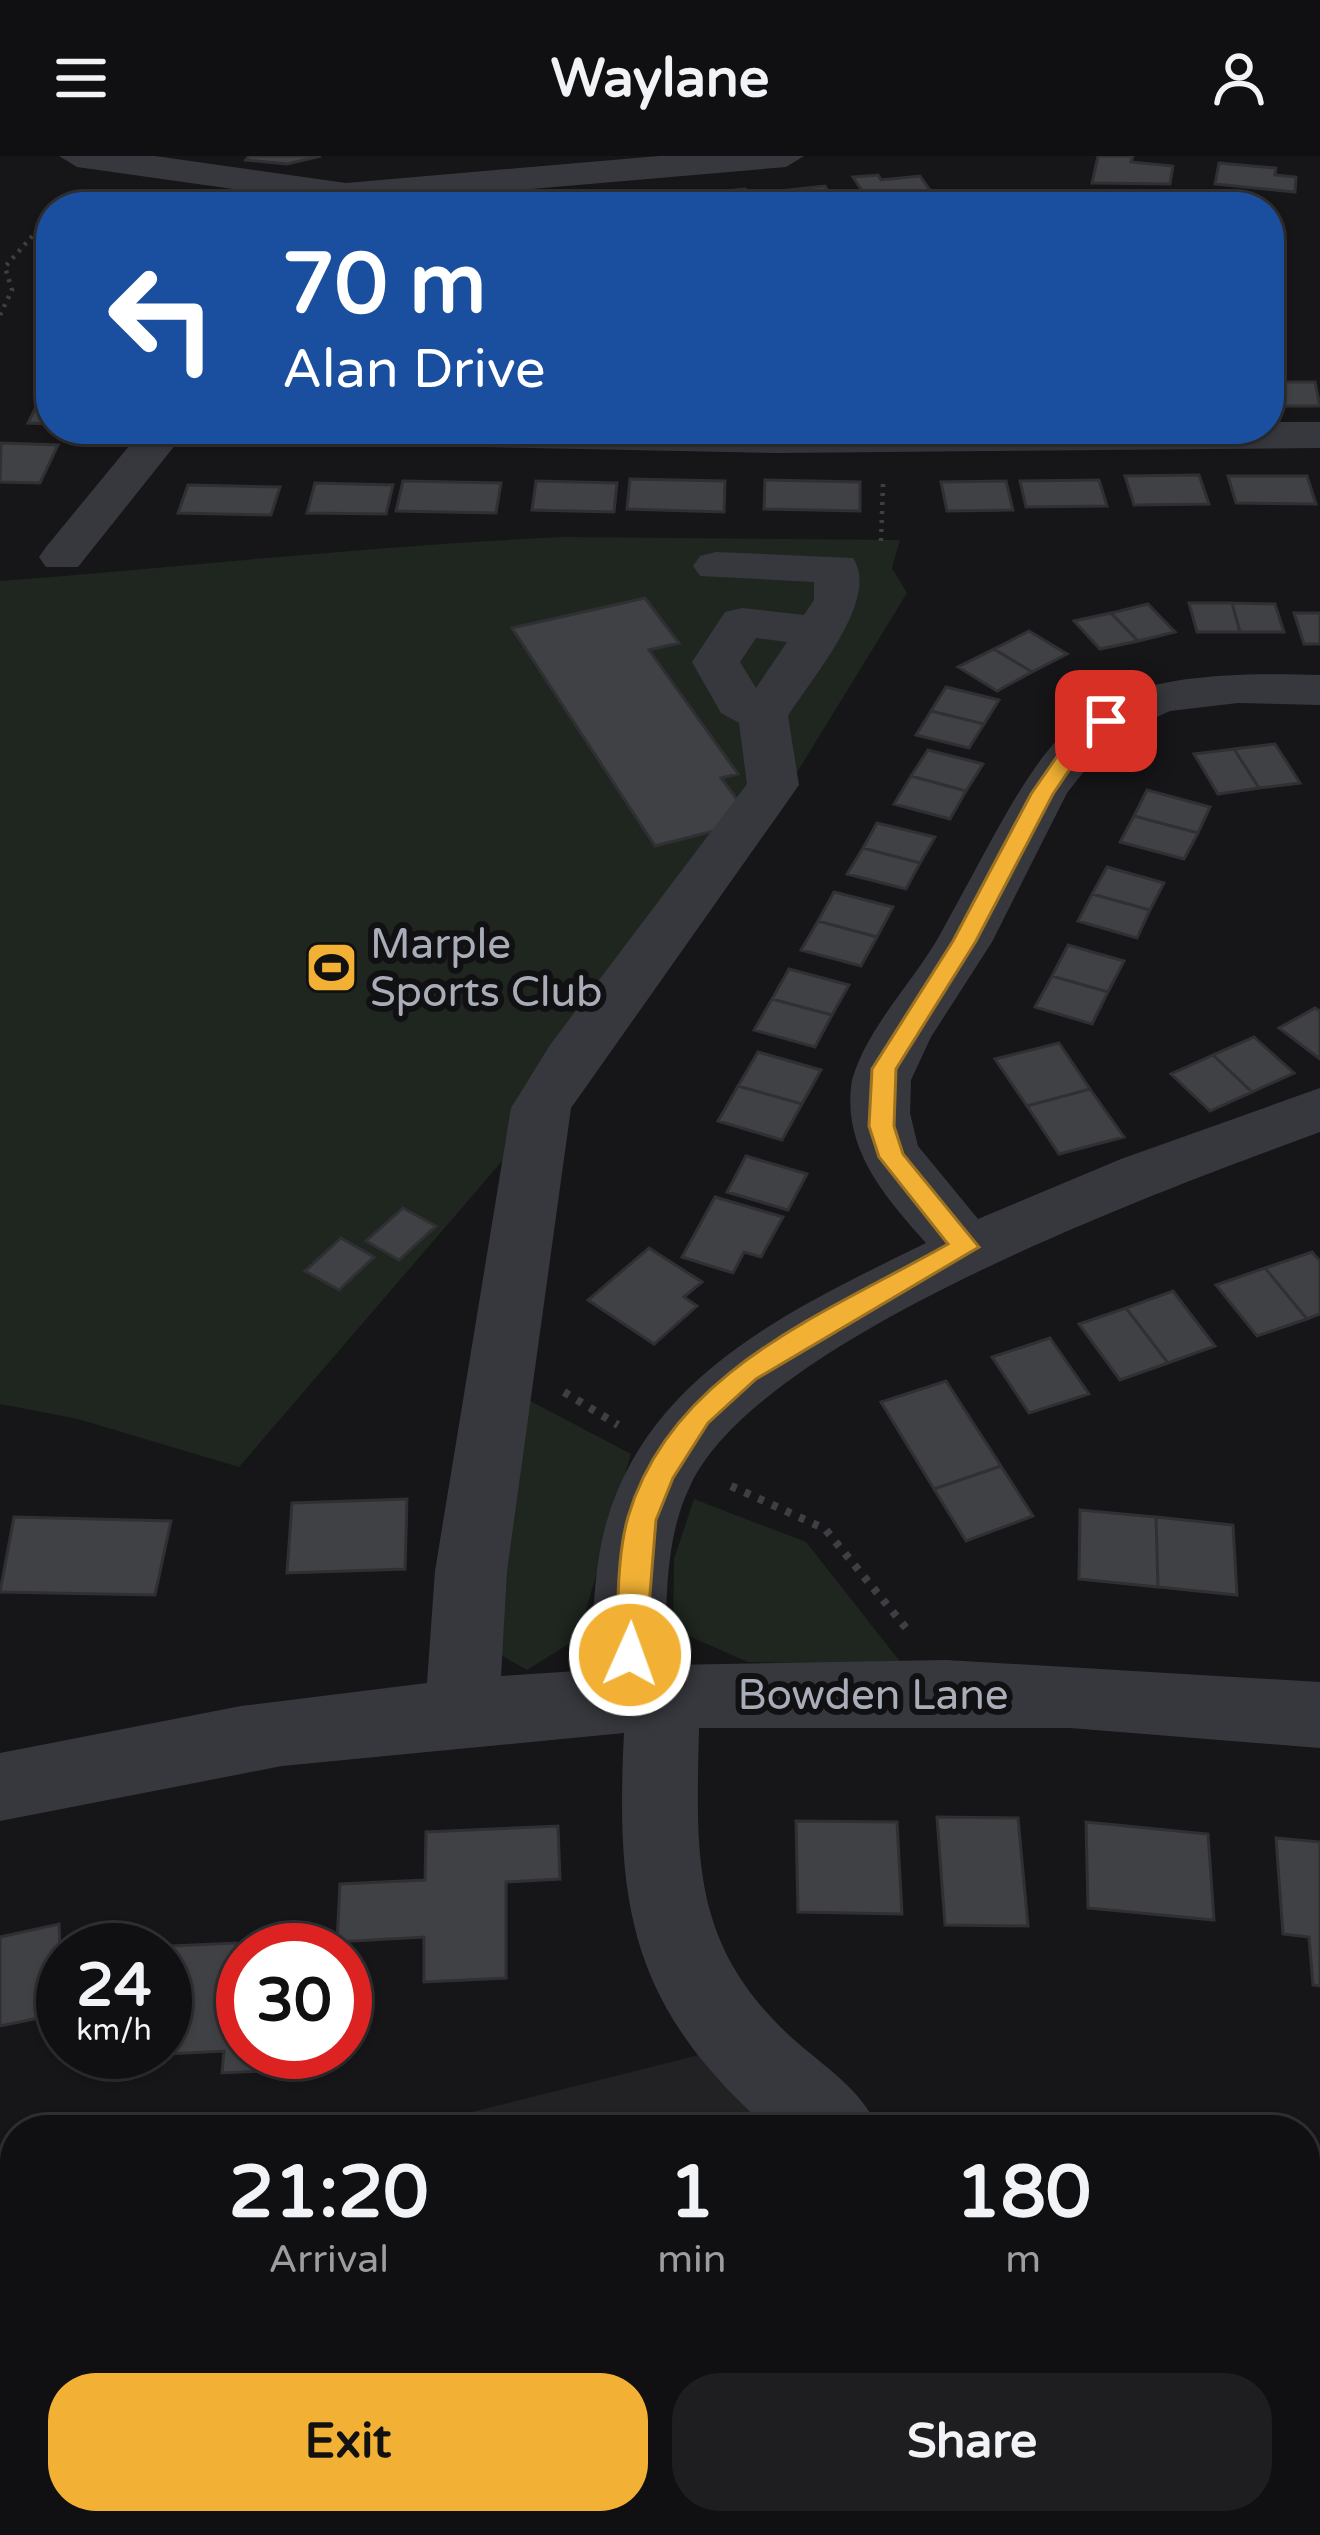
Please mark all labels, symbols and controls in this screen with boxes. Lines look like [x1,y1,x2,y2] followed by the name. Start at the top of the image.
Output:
[48,45,114,111] icon: menu
[1206,45,1272,111] icon: person
[551,46,769,111] text: Waylane
[282,235,486,336] text: 70 m
[84,240,240,396] icon: left
[282,337,546,402] text: Alan Drive
[1055,670,1157,772] pin
[1073,688,1139,754] icon: arrive
[370,919,603,1018] place label: Marple Sports Club
[303,939,359,995] sports icon: Marple Sports Club
[567,1592,693,1718] position arrow
[737,1670,1009,1721] street label: Bowden Lane
[216,1923,372,2079] speed limit sign: 30
[76,1950,152,2022] text: 24
[76,2012,152,2049] text: km/h
[229,2150,428,2237] text: 21:20
[669,2150,715,2237] text: 1
[955,2150,1091,2237] text: 180
[268,2236,389,2283] text: Arrival
[657,2236,727,2283] text: min
[1005,2236,1041,2283] text: m
[48,2373,648,2511] button: Exit
[672,2373,1272,2511] button: Share

